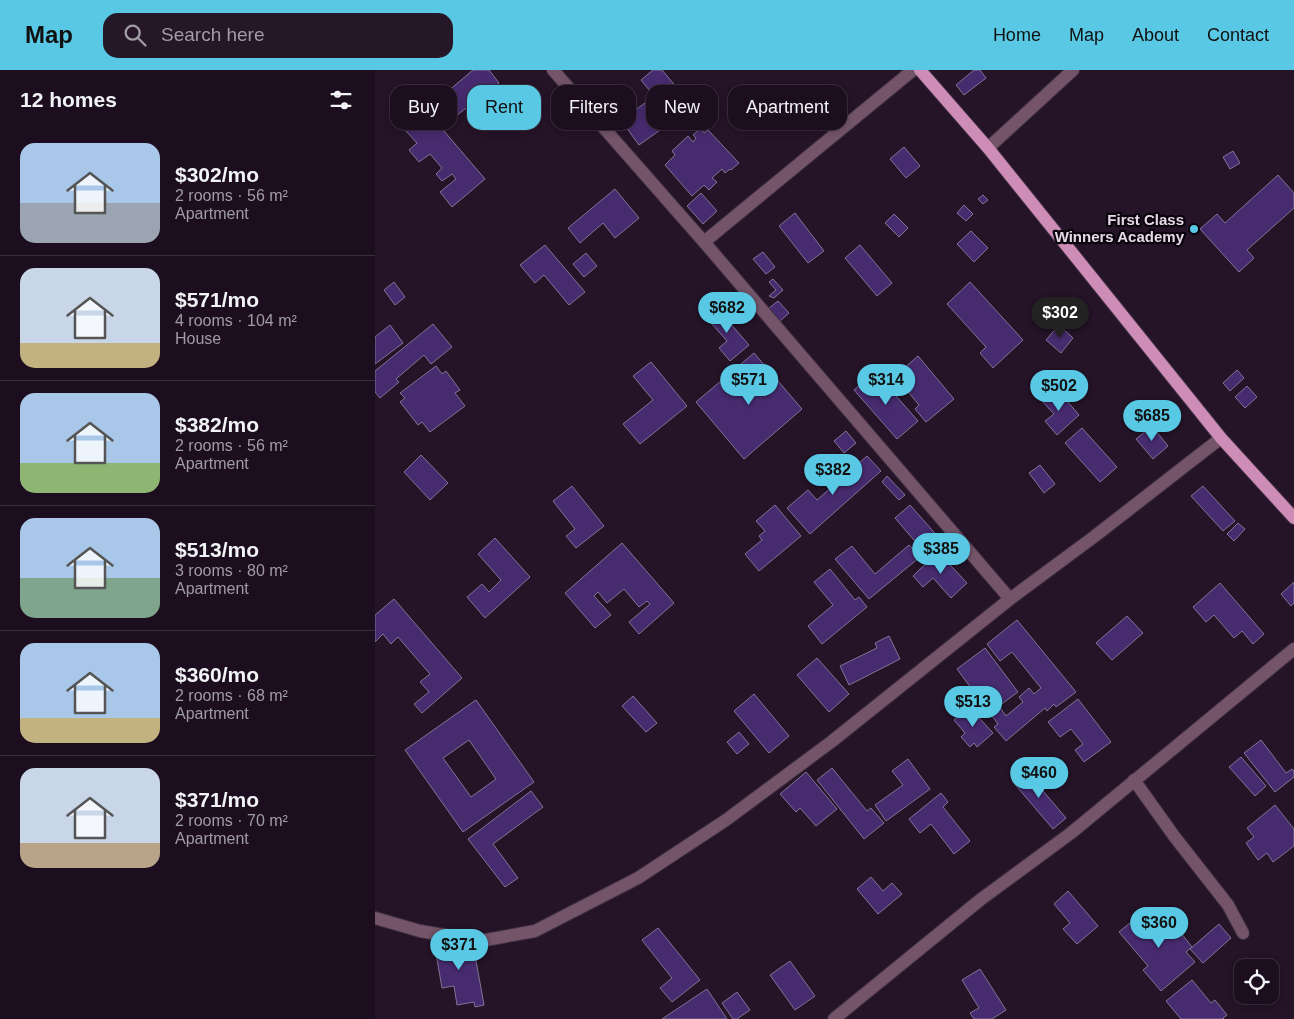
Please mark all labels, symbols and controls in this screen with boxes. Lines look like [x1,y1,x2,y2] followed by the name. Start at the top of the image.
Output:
[103,13,453,58] search box
[25,21,73,48] text: Map
[121,21,149,49] icon: search
[161,24,265,45] text: Search here
[993,25,1041,45] text: Home
[1069,25,1104,45] text: Map
[1132,25,1179,45] text: About
[1207,25,1269,45] text: Contact
[390,85,457,130] chip: Buy
[467,85,541,130] chip: Rent
[551,85,636,130] chip: Filters
[646,85,718,130] chip: New
[728,85,847,130] chip: Apartment
[327,86,355,114] icon: filters
[20,88,117,111] text: 12 homes
[60,163,120,223] icon: home
[175,163,259,186] text: $302/mo
[175,187,288,204] text: 2 rooms · 56 m²
[175,205,249,222] text: Apartment
[1055,211,1185,245] place label: First Class Winners Academy
[1188,223,1200,235] marker: First Class Winners Academy
[60,288,120,348] icon: home
[175,288,259,311] text: $571/mo
[697,292,757,334] pin: $682
[1030,296,1090,339] pin: $302
[709,299,745,316] text: $682
[1042,304,1078,321] text: $302
[175,312,297,329] text: 4 rooms · 104 m²
[175,330,221,347] text: House
[719,364,779,406] pin: $571
[856,364,916,406] pin: $314
[1029,370,1089,412] pin: $502
[731,371,767,388] text: $571
[868,371,904,388] text: $314
[1041,377,1077,394] text: $502
[1122,400,1182,442] pin: $685
[1134,407,1170,424] text: $685
[60,413,120,473] icon: home
[175,413,259,436] text: $382/mo
[175,437,288,454] text: 2 rooms · 56 m²
[803,454,863,496] pin: $382
[175,455,249,472] text: Apartment
[815,461,851,478] text: $382
[911,532,971,575] pin: $385
[60,538,120,598] icon: home
[175,538,259,561] text: $513/mo
[923,540,959,557] text: $385
[175,562,288,579] text: 3 rooms · 80 m²
[175,580,249,597] text: Apartment
[60,663,120,723] icon: home
[175,663,259,686] text: $360/mo
[943,686,1003,728] pin: $513
[175,687,288,704] text: 2 rooms · 68 m²
[955,693,991,710] text: $513
[175,705,249,722] text: Apartment
[1009,756,1069,799] pin: $460
[1021,764,1057,781] text: $460
[60,788,120,848] icon: home
[175,788,259,811] text: $371/mo
[175,812,288,829] text: 2 rooms · 70 m²
[175,830,249,847] text: Apartment
[1129,906,1189,949] pin: $360
[1141,914,1177,931] text: $360
[429,928,489,971] pin: $371
[441,936,477,953] text: $371
[1234,959,1279,1004] map controls
[1234,959,1279,1004] button: locate

